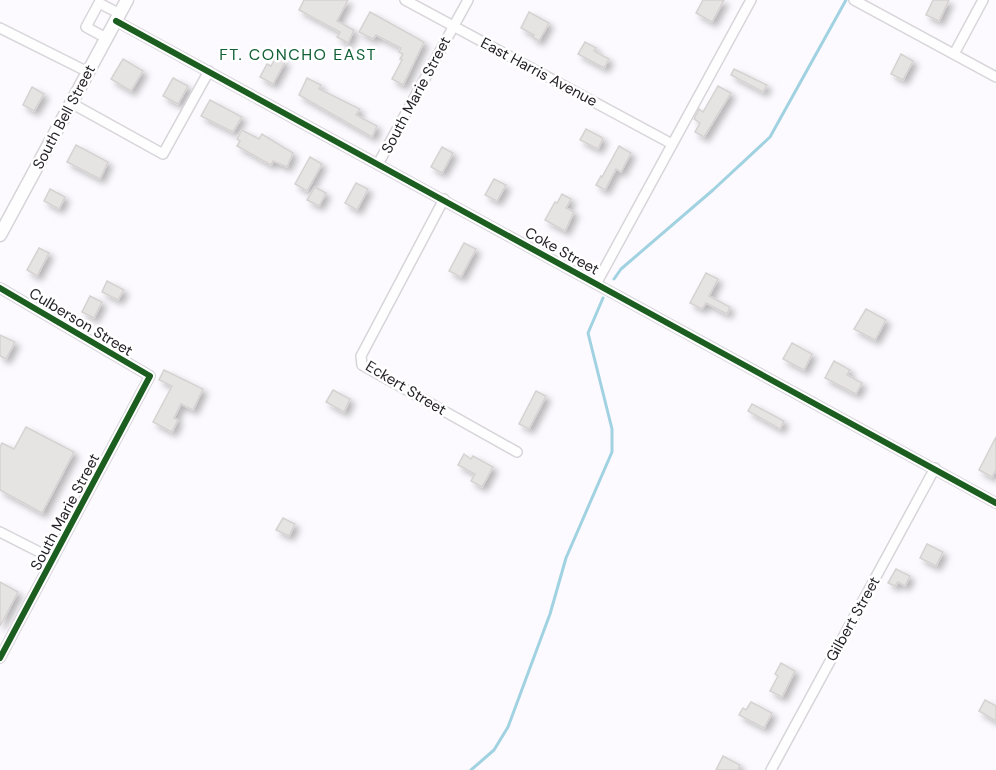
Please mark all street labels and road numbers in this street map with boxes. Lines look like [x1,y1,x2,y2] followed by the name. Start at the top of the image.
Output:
[377,33,455,157] street label: South Marie Street
[477,33,601,111] street label: East Harris Avenue
[28,61,100,173] street label: South Bell Street
[521,222,603,280] street label: Coke Street
[25,283,137,361] street label: Culberson Street
[362,356,450,420] street label: Eckert Street
[26,450,104,574] street label: South Marie Street
[821,573,885,665] street label: Gilbert Street

